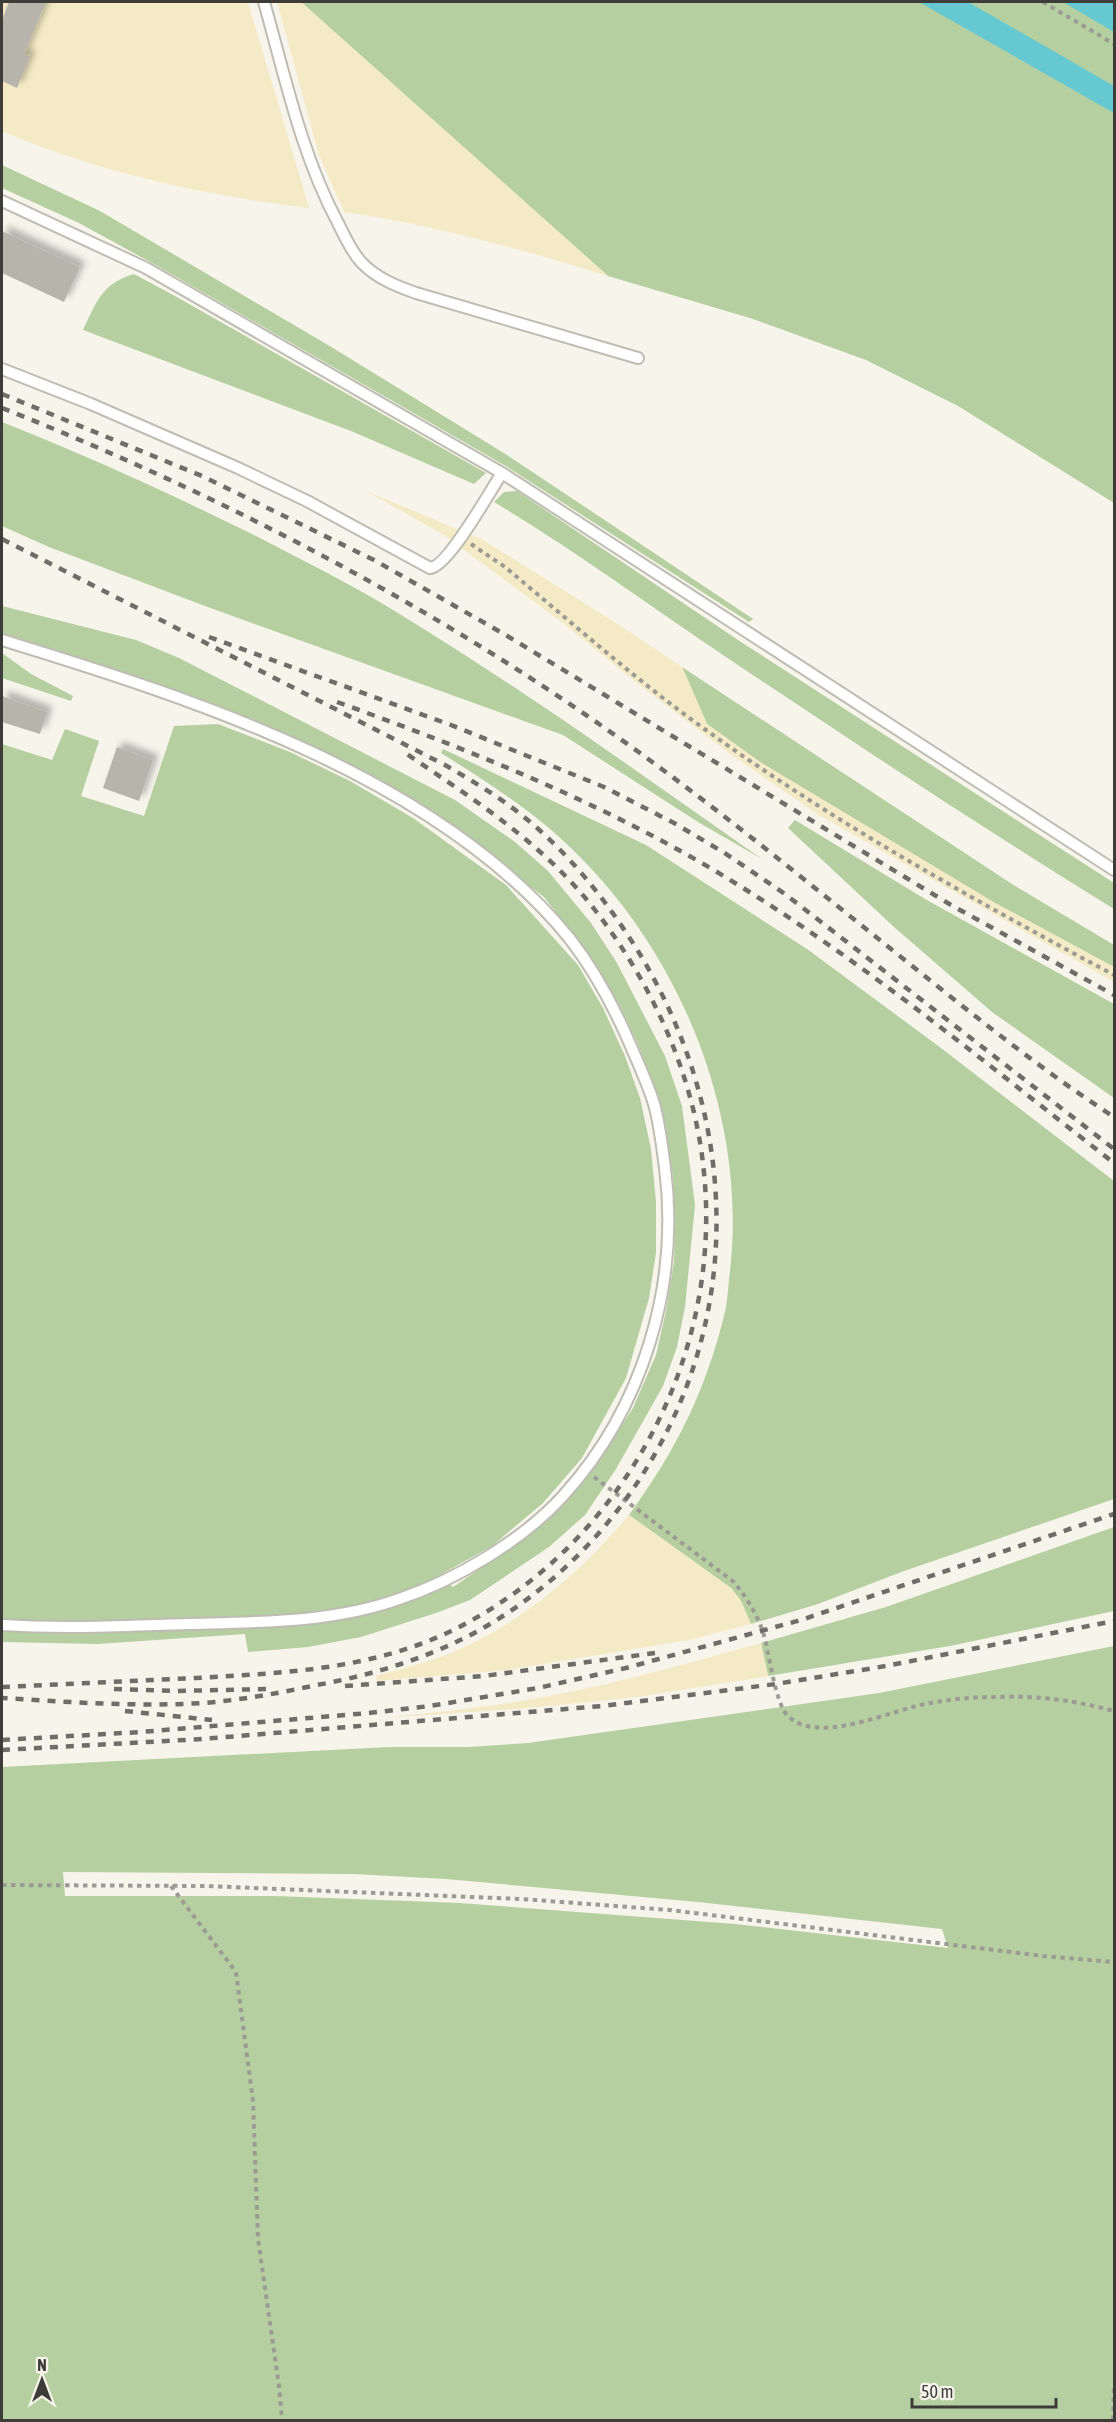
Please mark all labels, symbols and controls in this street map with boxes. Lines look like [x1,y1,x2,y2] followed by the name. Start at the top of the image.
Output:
[12,2350,72,2410] north arrow
[37,2356,47,2374] text: N
[912,2371,1056,2409] scale bar
[921,2381,953,2402] text: 50 m

